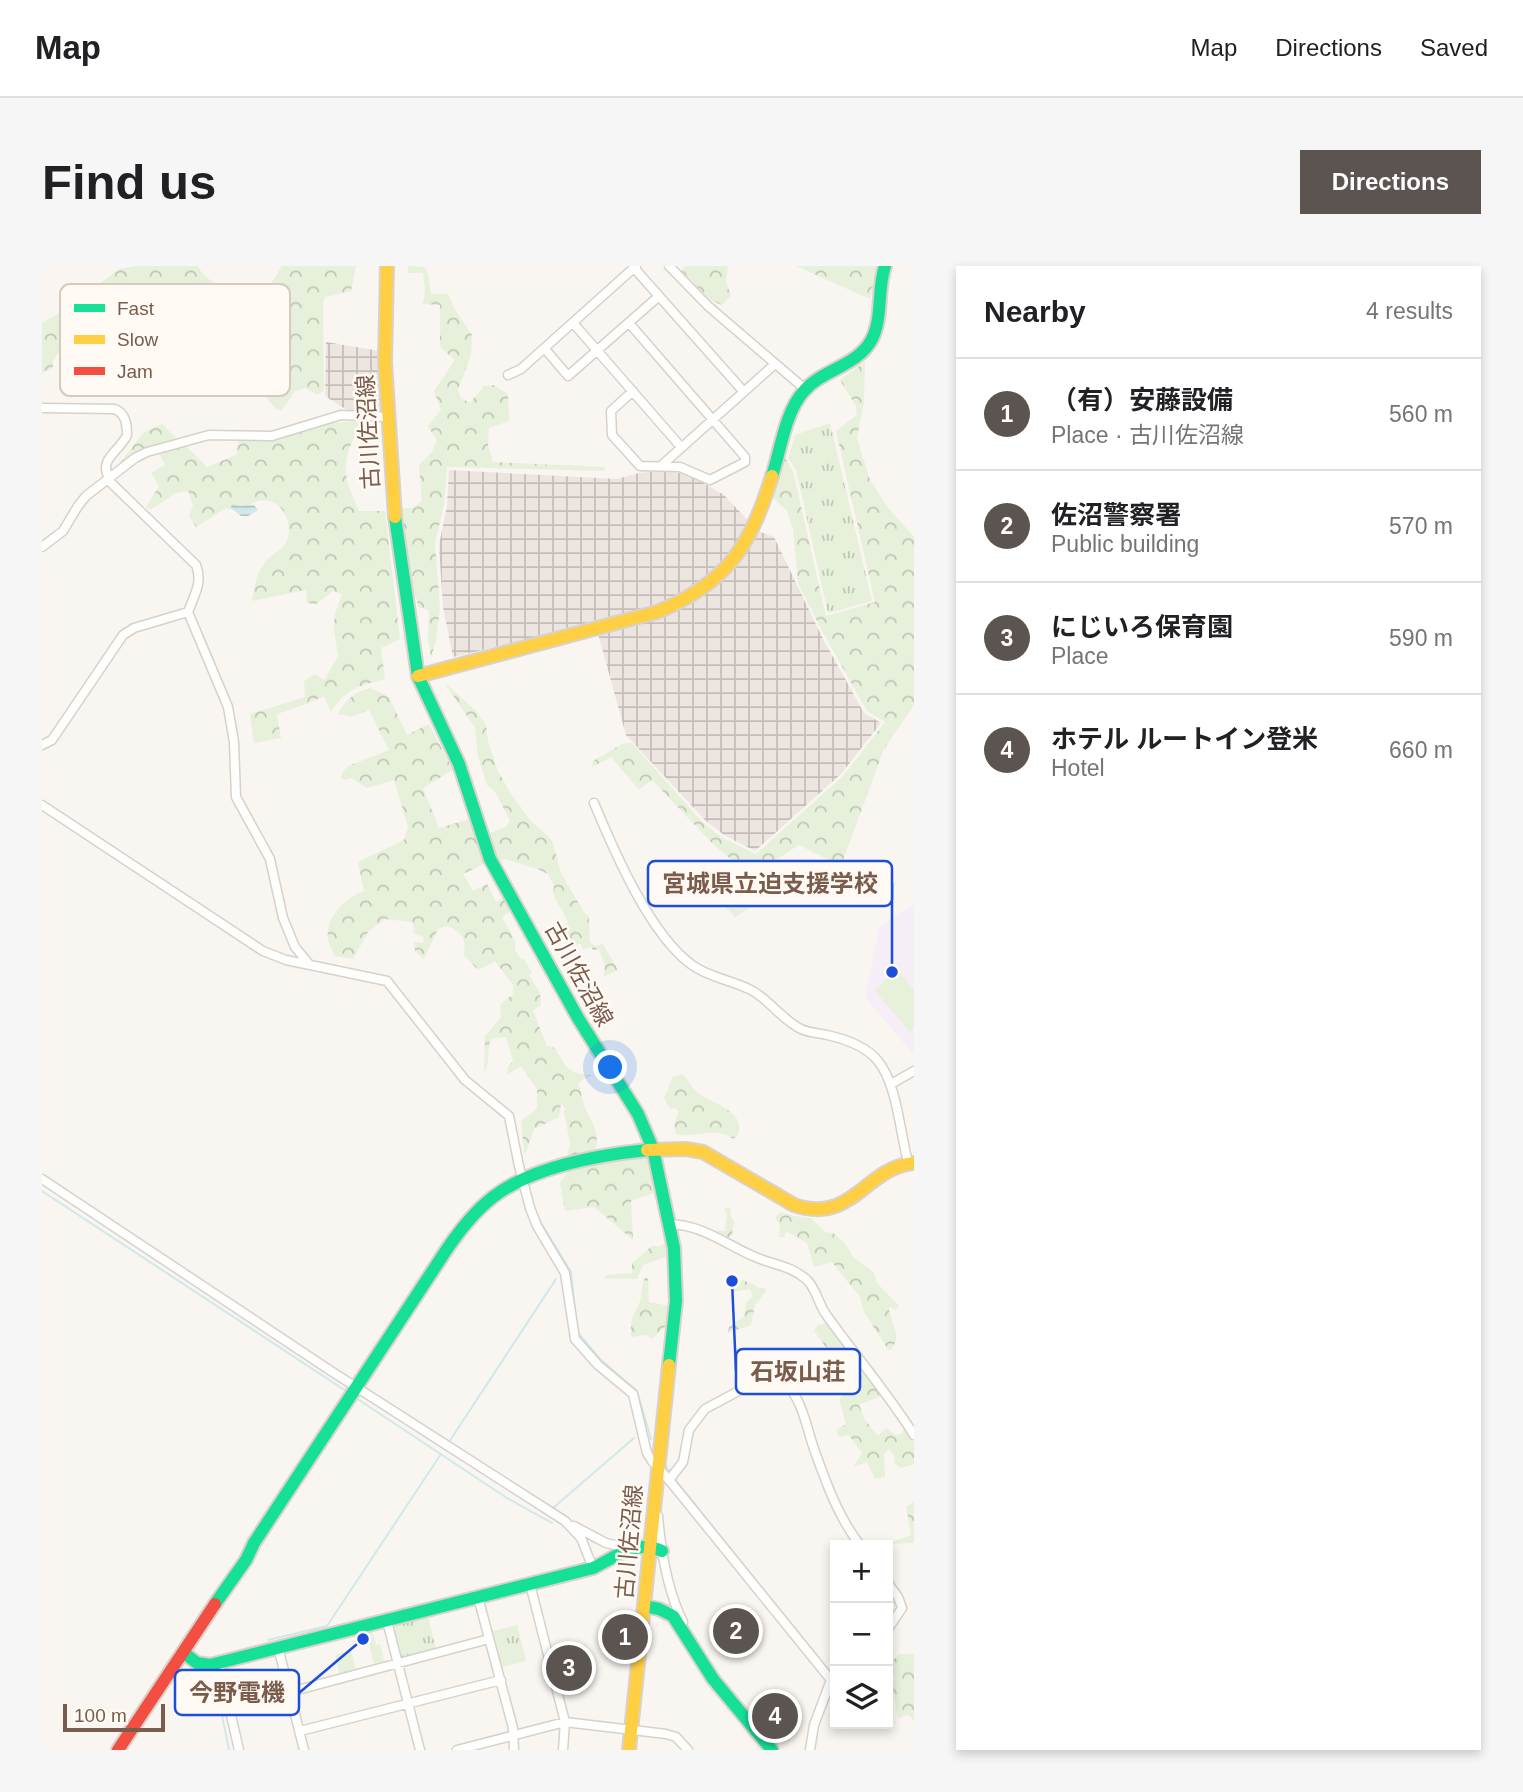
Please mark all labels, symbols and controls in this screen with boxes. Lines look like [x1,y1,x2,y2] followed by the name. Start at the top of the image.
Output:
[35,29,101,66] text: Map
[1191,34,1237,61] text: Map
[1275,34,1382,61] text: Directions
[1420,34,1488,61] text: Saved
[1300,150,1481,214] button: Directions
[42,155,216,209] text: Find us
[60,284,290,396] legend
[984,295,1086,328] text: Nearby
[117,298,155,319] text: Fast
[1366,298,1453,324] text: 4 results
[117,329,158,350] text: Slow
[117,361,153,382] text: Jam
[352,374,384,490] street label: 古川佐沼線
[1051,385,1233,415] text: （有）安藤設備
[1001,401,1013,427] text: 1
[1389,401,1453,427] text: 560 m
[1051,422,1244,448] text: Place · 古川佐沼線
[1051,500,1181,530] text: 佐沼警察署
[1001,513,1013,539] text: 2
[1389,513,1453,539] text: 570 m
[1051,531,1199,557] text: Public building
[1051,612,1233,642] text: にじいろ保育園
[1001,625,1013,651] text: 3
[1389,625,1453,651] text: 590 m
[1051,643,1109,669] text: Place
[1051,724,1318,754] text: ホテル ルートイン登米
[1001,737,1013,763] text: 4
[1389,737,1453,763] text: 660 m
[1051,755,1105,781] text: Hotel
[648,861,892,906] callout: 宮城県立迫支援学校
[662,870,878,897] text: 宮城県立迫支援学校
[540,917,618,1031] street label: 古川佐沼線
[593,1050,627,1084] your location
[736,1349,860,1394] callout: 石坂山荘
[750,1358,846,1385] text: 石坂山荘
[611,1484,647,1600] street label: 古川佐沼線
[830,1540,893,1729] map controls
[830,1540,893,1603] button: +
[830,1603,893,1666] button: −
[713,1605,759,1657] pin: 2
[602,1611,648,1663] pin: 1
[546,1642,592,1694] pin: 3
[830,1666,893,1729] button: layers
[175,1670,299,1715] callout: 今野電機
[189,1679,285,1706] text: 今野電機
[752,1690,798,1742] pin: 4
[63,1701,164,1733] scale bar
[74,1705,127,1726] text: 100 m

